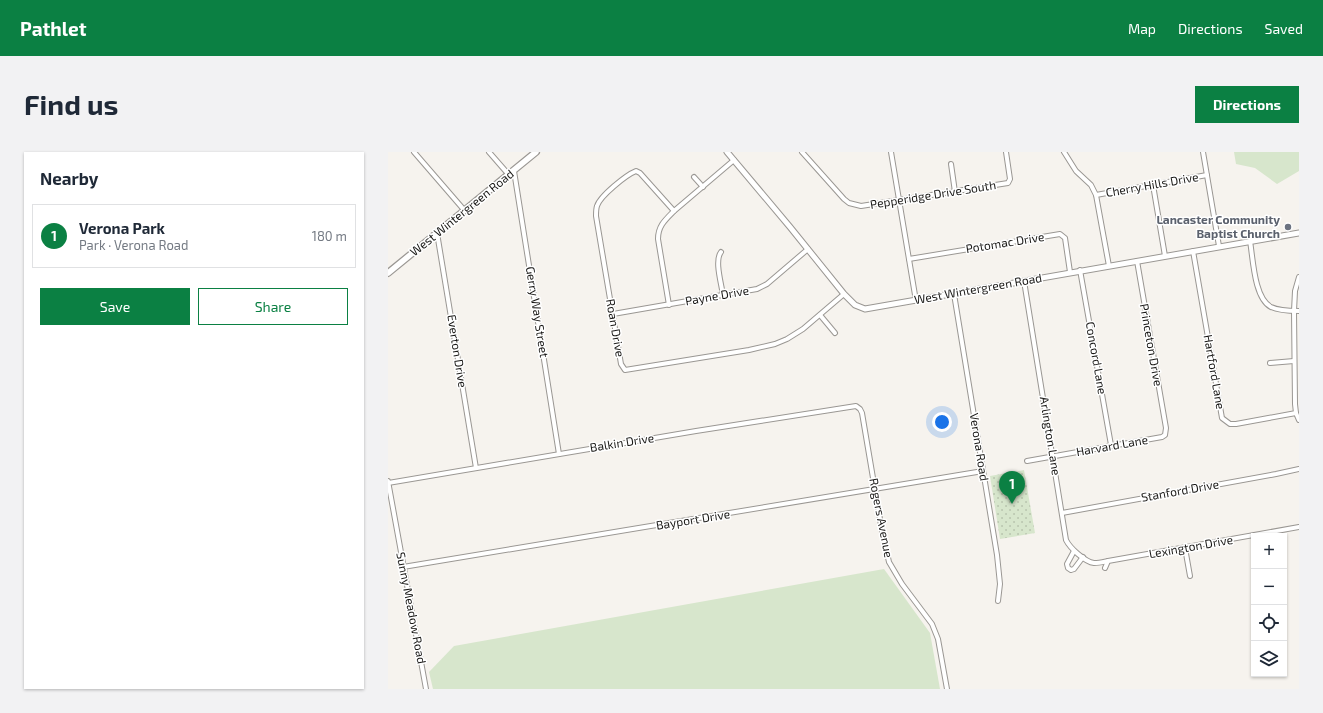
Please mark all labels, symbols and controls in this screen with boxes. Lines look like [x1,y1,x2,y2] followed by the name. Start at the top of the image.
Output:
[20,17,86,40] text: Pathlet
[1128,20,1156,37] text: Map
[1178,20,1243,37] text: Directions
[1265,20,1303,37] text: Saved
[1195,86,1299,123] button: Directions
[24,87,118,121] text: Find us
[407,166,516,258] street label: West Wintergreen Road
[40,168,98,188] text: Nearby
[1104,169,1199,199] street label: Cherry Hills Drive
[869,177,997,211] street label: Pepperidge Drive South
[1156,212,1280,240] place label: Lancaster Community Baptist Church
[79,219,165,237] text: Verona Park
[1283,222,1293,232] marker: Lancaster Community Baptist Church
[51,228,57,244] text: 1
[312,228,347,244] text: 180 m
[965,229,1045,255] street label: Potomac Drive
[79,237,188,253] text: Park · Verona Road
[524,265,552,359] street label: Gerry Way Street
[913,270,1043,306] street label: West Wintergreen Road
[684,283,750,308] street label: Payne Drive
[40,288,190,325] button: Save
[198,288,348,325] button: Share
[604,298,628,358] street label: Roan Drive
[1138,302,1166,387] street label: Princeton Drive
[445,313,471,388] street label: Everton Drive
[1084,320,1110,395] street label: Concord Lane
[1202,333,1228,410] street label: Hartford Lane
[1038,395,1064,476] street label: Arlington Lane
[932,412,952,432] your location
[968,412,992,482] street label: Verona Road
[589,430,655,454] street label: Balkin Drive
[1075,432,1149,458] street label: Harvard Lane
[999,471,1025,504] pin: 1
[1140,476,1220,504] street label: Stanford Drive
[867,477,897,559] street label: Rogers Avenue
[655,506,731,532] street label: Bayport Drive
[1148,532,1234,560] street label: Lexington Drive
[1251,533,1287,677] map controls
[1251,533,1287,569] button: +
[394,551,430,665] street label: Sunny Meadow Road
[1251,569,1287,605] button: −
[1251,605,1287,641] button: locate
[1251,641,1287,677] button: layers

